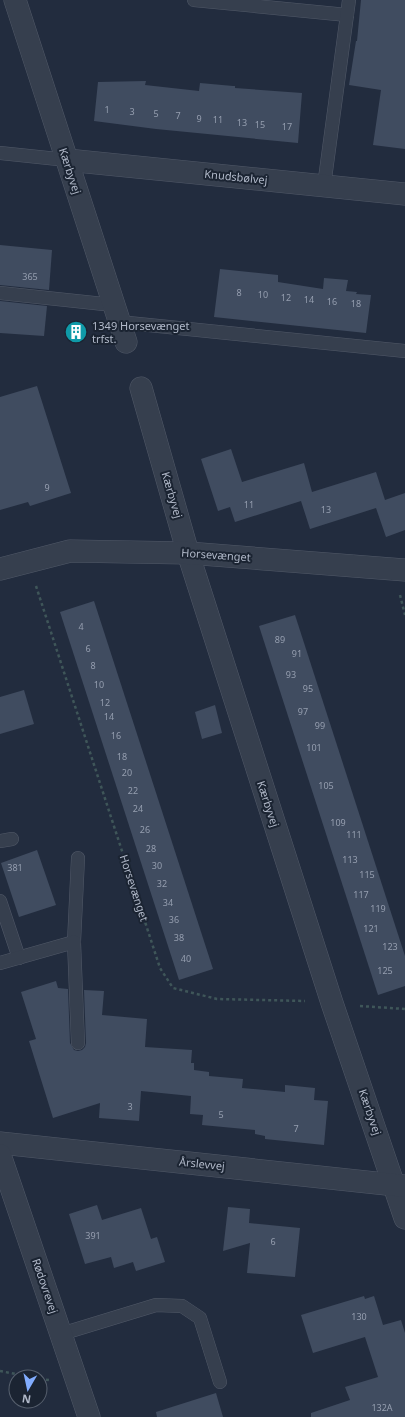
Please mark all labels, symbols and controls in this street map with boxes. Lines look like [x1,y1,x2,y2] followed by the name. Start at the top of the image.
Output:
[104,103,110,116] house number: 1
[129,105,135,118] house number: 3
[153,107,159,120] house number: 5
[175,109,181,122] house number: 7
[196,112,202,125] house number: 9
[213,113,223,126] house number: 11
[237,116,247,129] house number: 13
[255,118,265,131] house number: 15
[282,120,292,133] house number: 17
[56,146,85,196] street label: Kærbyvej
[204,166,268,187] street label: Knudsbølvej
[22,270,38,283] house number: 365
[236,286,242,299] house number: 8
[258,288,268,301] house number: 10
[281,291,291,304] house number: 12
[304,293,314,306] house number: 14
[327,295,337,308] house number: 16
[351,297,361,310] house number: 18
[92,318,189,346] place label: 1349 Horsevænget trfst.
[63,319,89,345] building icon: 1349 Horsevænget trfst.
[159,470,186,520] street label: Kærbyvej
[44,481,50,494] house number: 9
[244,498,254,511] house number: 11
[321,503,331,516] house number: 13
[181,545,251,564] street label: Horsevænget
[78,620,84,633] house number: 4
[275,633,285,646] house number: 89
[85,642,91,655] house number: 6
[292,647,302,660] house number: 91
[90,659,96,672] house number: 8
[286,668,296,681] house number: 93
[94,678,104,691] house number: 10
[303,682,313,695] house number: 95
[100,696,110,709] house number: 12
[298,705,308,718] house number: 97
[104,710,114,723] house number: 14
[315,719,325,732] house number: 99
[111,729,121,742] house number: 16
[306,741,322,754] house number: 101
[117,750,127,763] house number: 18
[122,766,132,779] house number: 20
[254,779,283,829] street label: Kærbyvej
[318,779,334,792] house number: 105
[128,784,138,797] house number: 22
[133,802,143,815] house number: 24
[330,816,346,829] house number: 109
[140,823,150,836] house number: 26
[346,828,362,841] house number: 111
[146,842,156,855] house number: 28
[117,853,152,923] street label: Horsevænget
[342,853,358,866] house number: 113
[152,859,162,872] house number: 30
[7,861,23,874] house number: 381
[359,868,375,881] house number: 115
[157,877,167,890] house number: 32
[353,888,369,901] house number: 117
[163,896,173,909] house number: 34
[370,902,386,915] house number: 119
[169,913,179,926] house number: 36
[363,922,379,935] house number: 121
[174,931,184,944] house number: 38
[382,940,398,953] house number: 123
[181,952,191,965] house number: 40
[377,964,393,977] house number: 125
[356,1087,385,1137] street label: Kærbyvej
[127,1100,133,1113] house number: 3
[218,1108,224,1121] house number: 5
[293,1122,299,1135] house number: 7
[178,1154,226,1173] street label: Årslevvej
[85,1229,101,1242] house number: 391
[270,1235,276,1248] house number: 6
[29,1256,62,1315] street label: Rødovrevej
[351,1310,367,1323] house number: 130
[8,1369,48,1409] north arrow
[21,1391,32,1407] text: N
[371,1401,393,1414] house number: 132A

